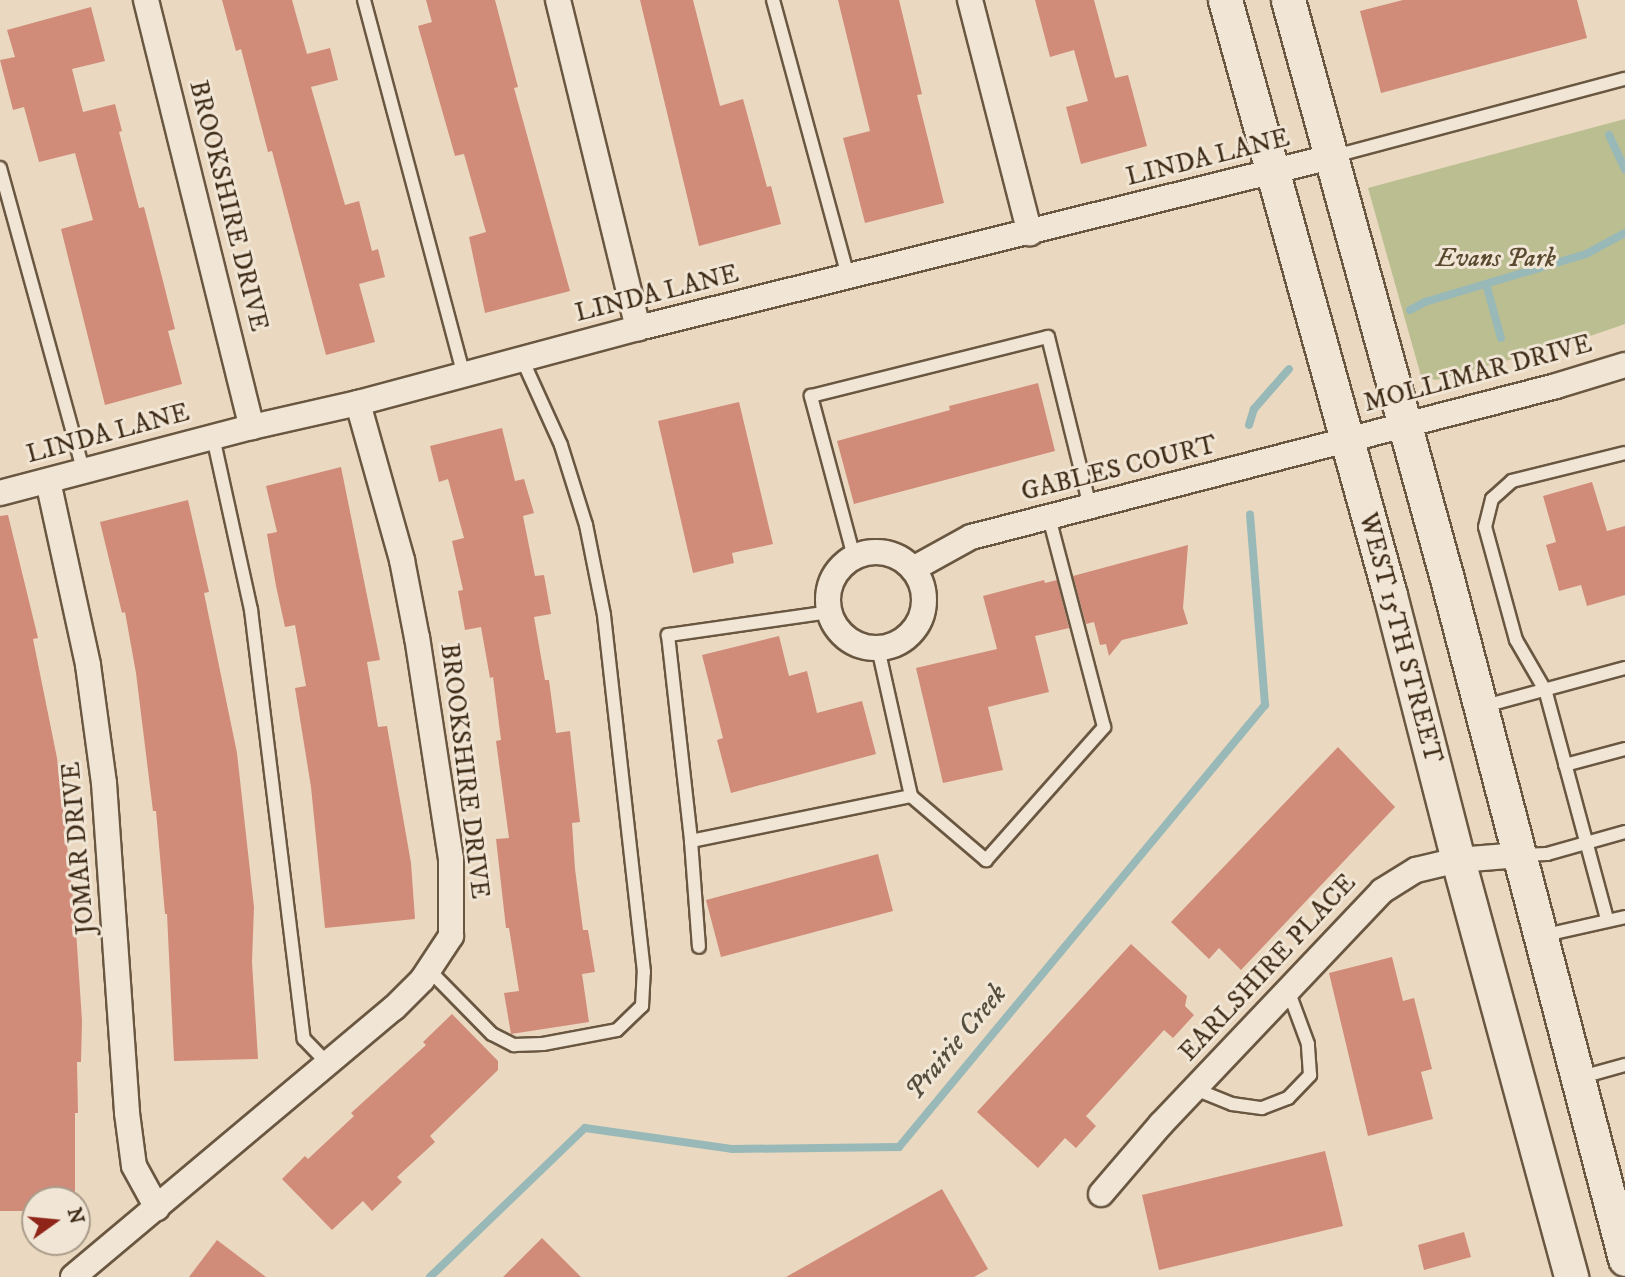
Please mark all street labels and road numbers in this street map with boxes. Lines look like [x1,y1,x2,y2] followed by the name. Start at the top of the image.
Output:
[182,77,274,335] street label: BROOKSHIRE DRIVE
[1123,123,1293,193] street label: LINDA LANE
[572,259,742,329] street label: LINDA LANE
[1360,329,1596,419] street label: MOLLIMAR DRIVE
[23,397,193,471] street label: LINDA LANE
[1018,430,1220,508] street label: GABLES COURT
[1352,510,1448,766] street label: WEST 15TH STREET
[433,641,495,901] street label: BROOKSHIRE DRIVE
[56,760,102,936] street label: JOMAR DRIVE
[1173,868,1363,1068] street label: EARLSHIRE PLACE

